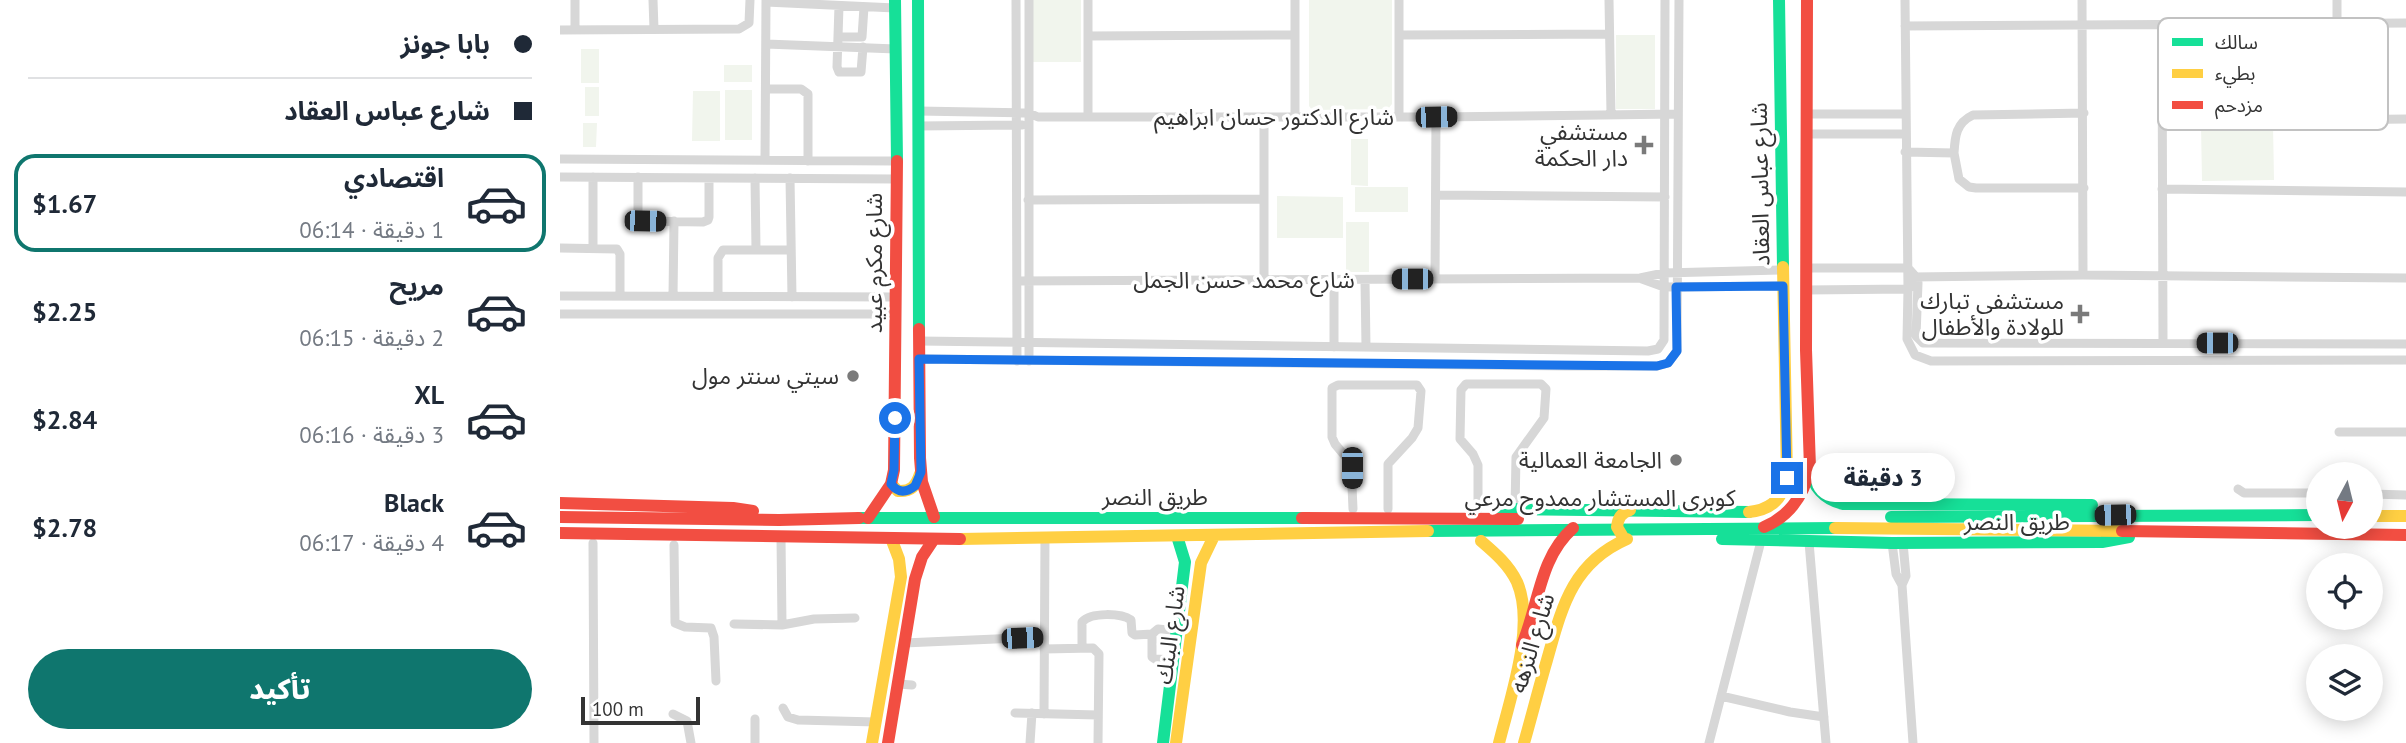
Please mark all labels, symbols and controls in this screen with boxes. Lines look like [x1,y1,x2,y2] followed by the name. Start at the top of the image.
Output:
[2158,18,2388,130] legend
[400,27,490,60] text: بابا جونز
[2215,30,2258,54] text: سالك
[2215,61,2255,88] text: بطيء
[2215,93,2263,120] text: مزدحم
[284,94,490,127] text: شارع عباس العقاد
[1154,102,1394,134] street label: شارع الدكتور حسان ابراهيم
[1744,102,1778,266] street label: شارع عباس العقاد
[1415,106,1458,128] car
[1535,117,1628,172] place label: مستشفي دار الحكمة
[1634,135,1654,155] marker: مستشفي دار الحكمة
[344,161,444,194] text: اقتصادي
[465,172,528,235] icon: car
[32,187,97,220] text: $1.67
[859,193,892,333] street label: شارع مكرم عبيد
[624,210,667,232] car
[299,215,444,244] text: 1 دقيقة · 06:14
[1133,265,1355,297] street label: شارع محمد حسن الجمل
[389,269,444,302] text: مريح
[1392,269,1434,290] car
[465,280,528,343] icon: car
[1920,286,2064,341] place label: مستشفى تبارك للولادة والأطفال
[32,295,97,328] text: $2.25
[2070,304,2090,324] marker: مستشفى تبارك للولادة والأطفال
[299,323,444,352] text: 2 دقيقة · 06:15
[2197,333,2239,354] car
[692,361,839,393] place label: سيتي سنتر مول
[845,368,861,384] marker: سيتي سنتر مول
[414,378,444,411] text: XL
[465,388,528,451] icon: car
[879,402,911,434] route start
[32,403,97,436] text: $2.84
[299,420,444,449] text: 3 دقيقة · 06:16
[1519,445,1662,474] place label: الجامعة العمالية
[1342,447,1363,489] car
[1668,452,1684,468] marker: الجامعة العمالية
[1812,454,1955,503] callout: 3 دقيقة
[1771,462,1803,494] route end
[2306,462,2384,539] north arrow
[2306,462,2383,721] map controls
[1844,463,1922,492] text: 3 دقيقة
[1101,482,1208,511] street label: طريق النصر
[1465,483,1736,515] street label: كوبرى المستشار ممدوح مرعي
[384,486,444,519] text: Black
[465,496,528,559] icon: car
[2094,504,2137,526] car
[1963,507,2070,536] street label: طريق النصر
[32,511,97,544] text: $2.78
[299,528,444,557] text: 4 دقيقة · 06:17
[2306,553,2383,630] button: locate
[1148,584,1194,687] street label: شارع البنك
[1503,589,1563,697] street label: شارع النزهه
[1001,627,1044,649] car
[2306,644,2383,721] button: layers
[28,649,532,729] button: تأكيد
[581,694,700,726] scale bar
[592,697,644,721] text: 100 m

